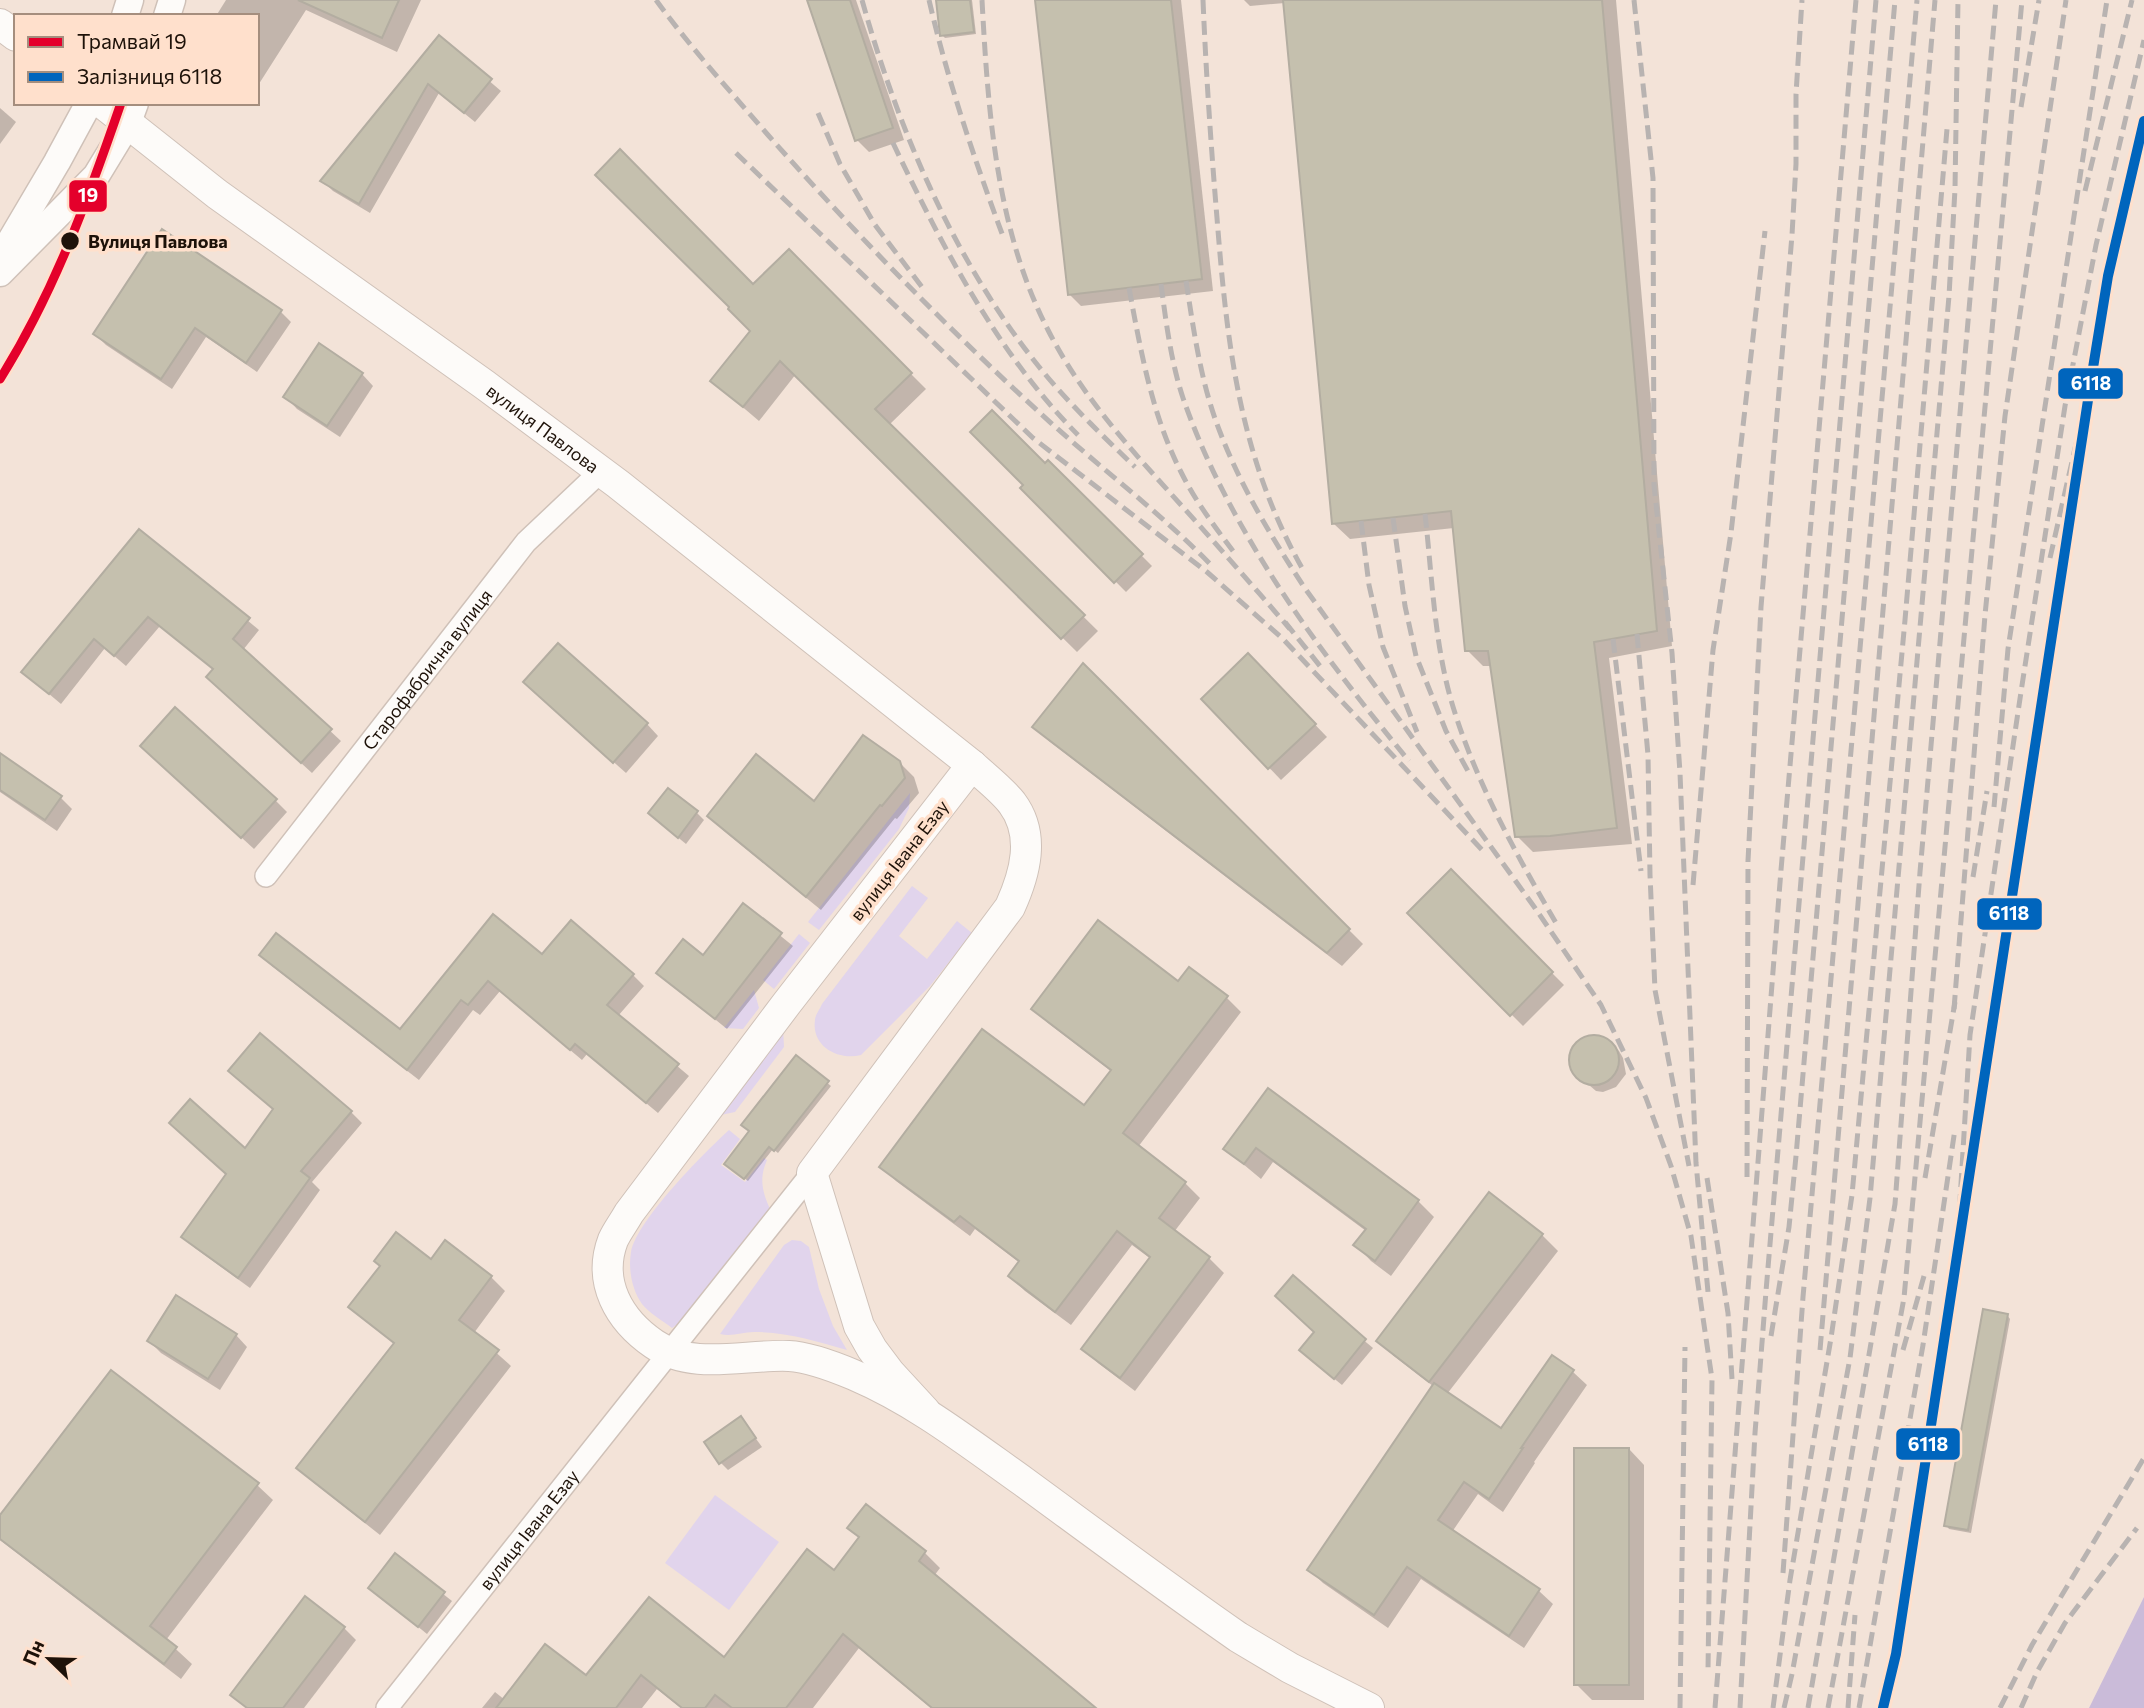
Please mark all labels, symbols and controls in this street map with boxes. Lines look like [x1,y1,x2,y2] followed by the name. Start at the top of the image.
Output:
[14,14,259,105] legend
[77,28,187,53] text: Трамвай 19
[77,63,222,88] text: Залізниця 6118
[68,179,108,213] line badge: 19
[78,183,98,206] text: 19
[59,230,81,252] marker: Вулиця Павлова
[88,230,228,252] place label: Вулиця Павлова
[2057,367,2124,400] line badge: 6118
[2071,371,2111,394] text: 6118
[482,379,604,477] street label: вулиця Павлова
[357,584,496,754] street label: Старофабрична вулиця
[845,795,953,925] street label: вулиця Івана Езау
[1976,897,2043,931] line badge: 6118
[1989,901,2029,924] text: 6118
[1895,1427,1961,1461] line badge: 6118
[1908,1432,1948,1455] text: 6118
[474,1465,583,1594] street label: вулиця Івана Езау
[14,1624,84,1694] north arrow
[17,1636,48,1668] text: Пн

